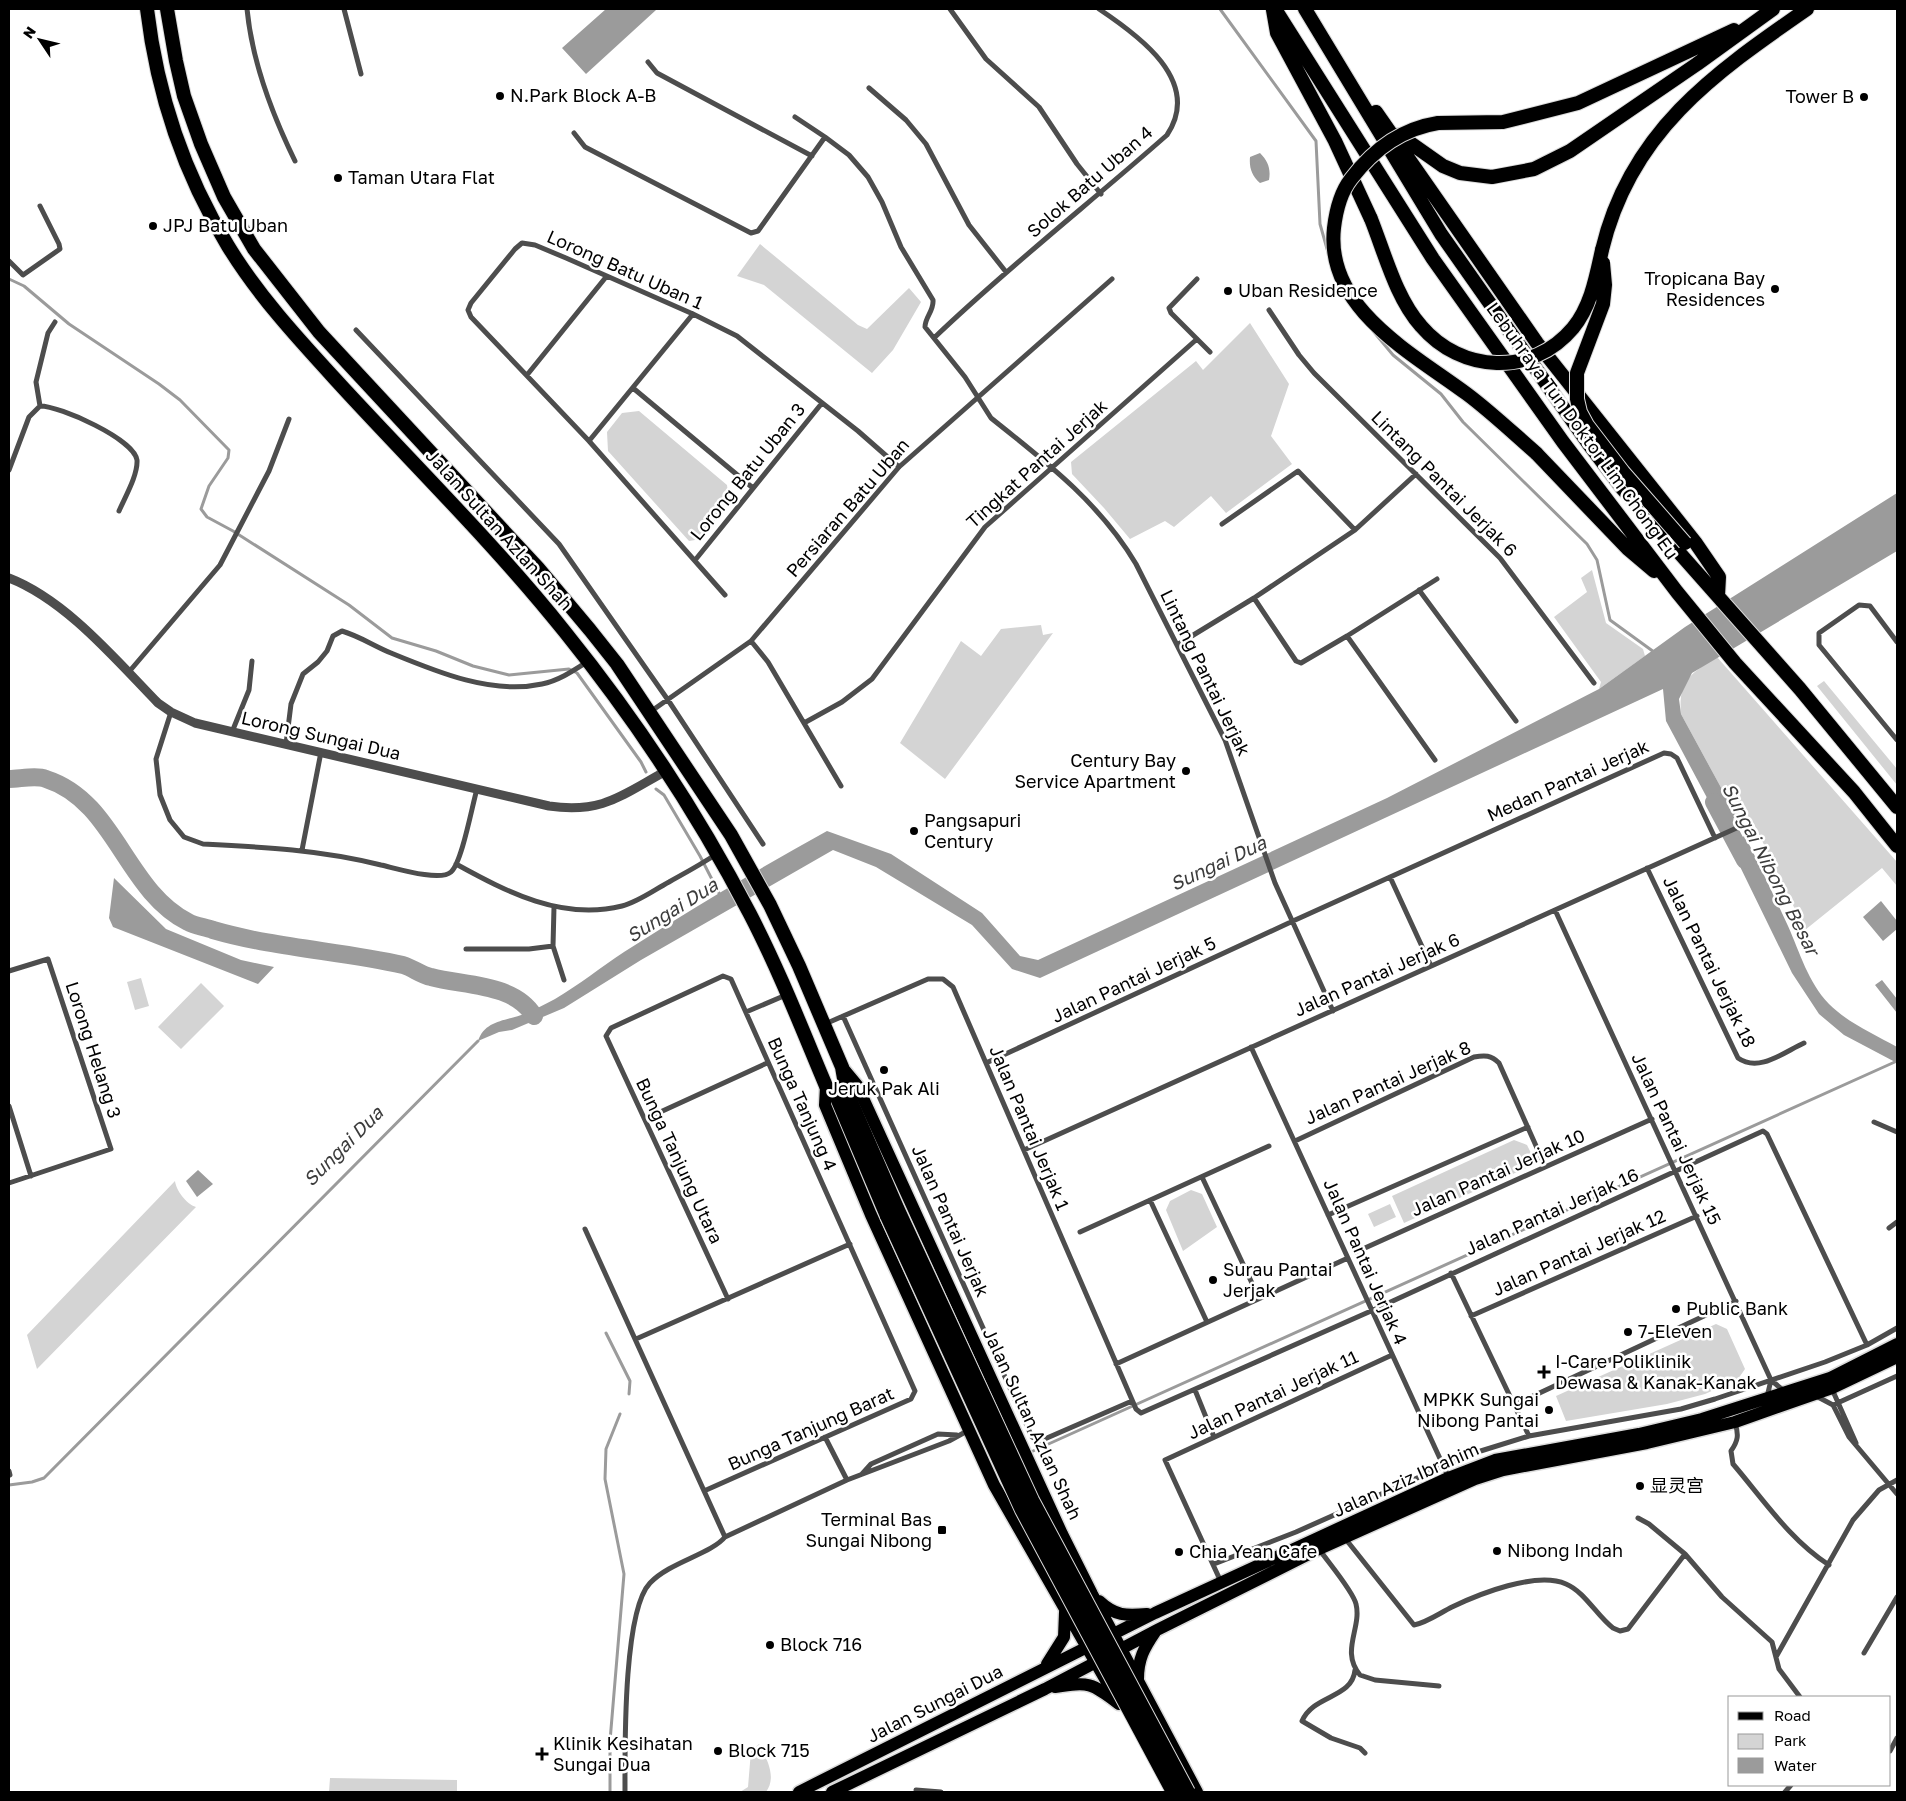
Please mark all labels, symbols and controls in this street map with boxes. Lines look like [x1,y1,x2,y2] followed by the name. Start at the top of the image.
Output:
[15,15,65,65] north arrow
[19,23,39,41] text: N
[510,84,656,106] place label: N.Park Block A-B
[1785,85,1854,107] place label: Tower B
[494,90,506,102] marker: N.Park Block A-B
[1858,91,1870,103] marker: Tower B
[1022,121,1157,242] street label: Solok Batu Uban 4
[348,166,495,188] place label: Taman Utara Flat
[332,172,344,184] marker: Taman Utara Flat
[163,214,288,236] place label: JPJ Batu Uban
[147,220,159,232] marker: JPJ Batu Uban
[544,225,707,314] street label: Lorong Batu Uban 1
[1644,267,1765,310] place label: Tropicana Bay Residences
[1238,279,1378,301] place label: Uban Residence
[1769,283,1781,295] marker: Tropicana Bay Residences
[1222,285,1234,297] marker: Uban Residence
[1482,298,1683,563] street label: Lebuhraya Tun Doktor Lim Chong Eu
[961,394,1111,532] street label: Tingkat Pantai Jerjak
[685,398,809,544] street label: Lorong Batu Uban 3
[1367,406,1522,561] street label: Lintang Pantai Jerjak 6
[781,434,913,581] street label: Persiaran Batu Uban
[422,444,578,614] street label: Jalan Sultan Azlan Shah
[1156,586,1256,759] street label: Lintang Pantai Jerjak
[239,706,403,764] street label: Lorong Sungai Dua
[1483,735,1652,826] street label: Medan Pantai Jerjak
[1014,749,1176,792] place label: Century Bay Service Apartment
[1180,765,1192,777] marker: Century Bay Service Apartment
[1718,779,1826,961] water label: Sungai Nibong Besar
[924,809,1021,852] place label: Pangsapuri Century
[908,825,920,837] marker: Pangsapuri Century
[1166,830,1271,895] water label: Sungai Dua
[622,872,723,947] water label: Sungai Dua
[1659,872,1761,1051] street label: Jalan Pantai Jerjak 18
[1290,928,1463,1021] street label: Jalan Pantai Jerjak 6
[1048,931,1219,1027] street label: Jalan Pantai Jerjak 5
[61,979,126,1121] street label: Lorong Helang 3
[764,1033,842,1174] street label: Bunga Tanjung 4
[1301,1036,1474,1129] street label: Jalan Pantai Jerjak 8
[985,1042,1075,1214] street label: Jalan Pantai Jerjak 1
[1627,1049,1726,1228] street label: Jalan Pantai Jerjak 15
[878,1064,890,1076] marker: Jeruk Pak Ali
[632,1074,728,1247] street label: Bunga Tanjung Utara
[828,1077,940,1099] place label: Jeruk Pak Ali
[298,1100,388,1190] water label: Sungai Dua
[1407,1124,1588,1220] street label: Jalan Pantai Jerjak 10
[908,1141,994,1300] street label: Jalan Pantai Jerjak
[1461,1163,1642,1259] street label: Jalan Pantai Jerjak 16
[1319,1175,1412,1348] street label: Jalan Pantai Jerjak 4
[1489,1204,1669,1300] street label: Jalan Pantai Jerjak 12
[1223,1258,1333,1301] place label: Surau Pantai Jerjak
[1207,1274,1219,1286] marker: Surau Pantai Jerjak
[1686,1297,1788,1319] place label: Public Bank
[1670,1303,1682,1315] marker: Public Bank
[1638,1320,1712,1342] place label: 7-Eleven
[979,1324,1087,1523] street label: Jalan Sultan Azlan Shah
[1622,1326,1634,1338] marker: 7-Eleven
[1184,1345,1362,1443] street label: Jalan Pantai Jerjak 11
[1555,1350,1757,1393] place label: I-Care Poliklinik Dewasa & Kanak-Kanak
[1537,1365,1551,1379] marker: I-Care Poliklinik Dewasa & Kanak-Kanak
[724,1382,897,1475] street label: Bunga Tanjung Barat
[1417,1388,1539,1431] place label: MPKK Sungai Nibong Pantai
[1543,1404,1555,1416] marker: MPKK Sungai Nibong Pantai
[1329,1437,1482,1521] street label: Jalan Aziz Ibrahim
[1650,1474,1704,1496] place label: 显灵宫
[1634,1480,1646,1492] marker: 显灵宫
[805,1508,932,1551] place label: Terminal Bas Sungai Nibong
[936,1524,948,1536] marker: Terminal Bas Sungai Nibong
[1507,1539,1623,1561] place label: Nibong Indah
[1189,1540,1317,1562] place label: Chia Yean Cafe
[1491,1545,1503,1557] marker: Nibong Indah
[1173,1546,1185,1558] marker: Chia Yean Cafe
[780,1633,862,1655] place label: Block 716
[764,1639,776,1651] marker: Block 716
[863,1659,1006,1747] street label: Jalan Sungai Dua
[1728,1696,1891,1786] legend
[1774,1706,1811,1724] text: Road
[1774,1731,1807,1749] text: Park
[553,1732,693,1775] place label: Klinik Kesihatan Sungai Dua
[728,1739,810,1761] place label: Block 715
[712,1745,724,1757] marker: Block 715
[535,1747,549,1761] marker: Klinik Kesihatan Sungai Dua
[1774,1756,1817,1774] text: Water

